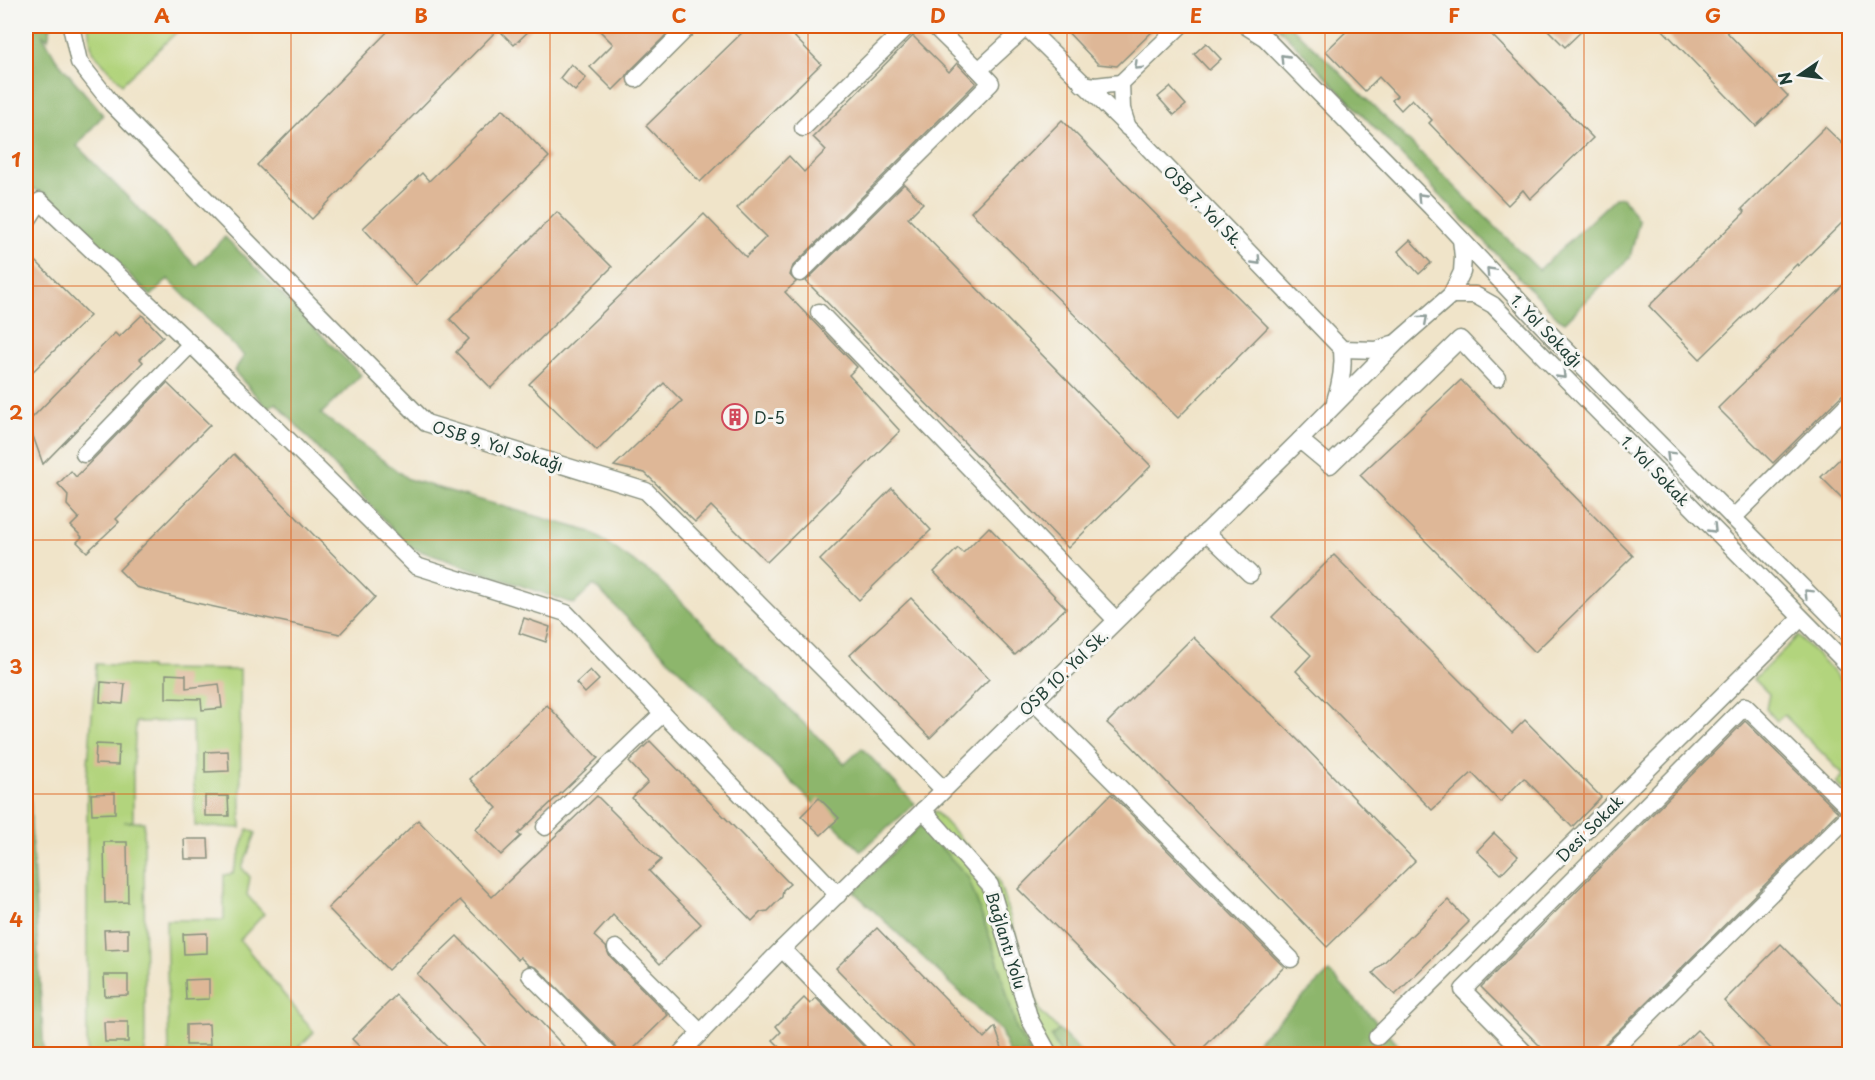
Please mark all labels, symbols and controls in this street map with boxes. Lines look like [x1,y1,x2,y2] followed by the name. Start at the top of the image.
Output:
[154,0,170,30] text: A
[414,0,428,30] text: B
[671,0,687,30] text: C
[930,0,946,30] text: D
[1190,0,1202,30] text: E
[1448,0,1460,30] text: F
[1705,0,1721,30] text: G
[1770,45,1830,105] north arrow
[1281,54,1292,65] one-way arrow
[1135,59,1146,70] one-way arrow
[1771,70,1798,88] text: N
[11,144,21,174] text: 1
[1158,159,1250,253] street label: OSB 7. Yol Sk.
[1417,194,1428,205] one-way arrow
[1250,255,1261,265] one-way arrow
[1486,267,1497,277] one-way arrow
[1506,288,1588,372] street label: 1. Yol Sokağı
[1417,315,1428,326] one-way arrow
[1555,368,1566,378] one-way arrow
[9,397,23,427] text: 2
[720,402,750,432] building icon: D-5
[754,405,785,429] place label: D-5
[430,414,566,476] street label: OSB 9. Yol Sokağı
[1616,429,1696,511] street label: 1. Yol Sokak
[1667,452,1678,463] one-way arrow
[1706,521,1717,532] one-way arrow
[1805,590,1816,601] one-way arrow
[1013,623,1113,721] street label: OSB 10. Yol Sk.
[9,651,23,681] text: 3
[1550,789,1628,867] street label: Desi Sokak
[981,888,1033,992] street label: Bağlantı Yolu
[9,904,23,934] text: 4

